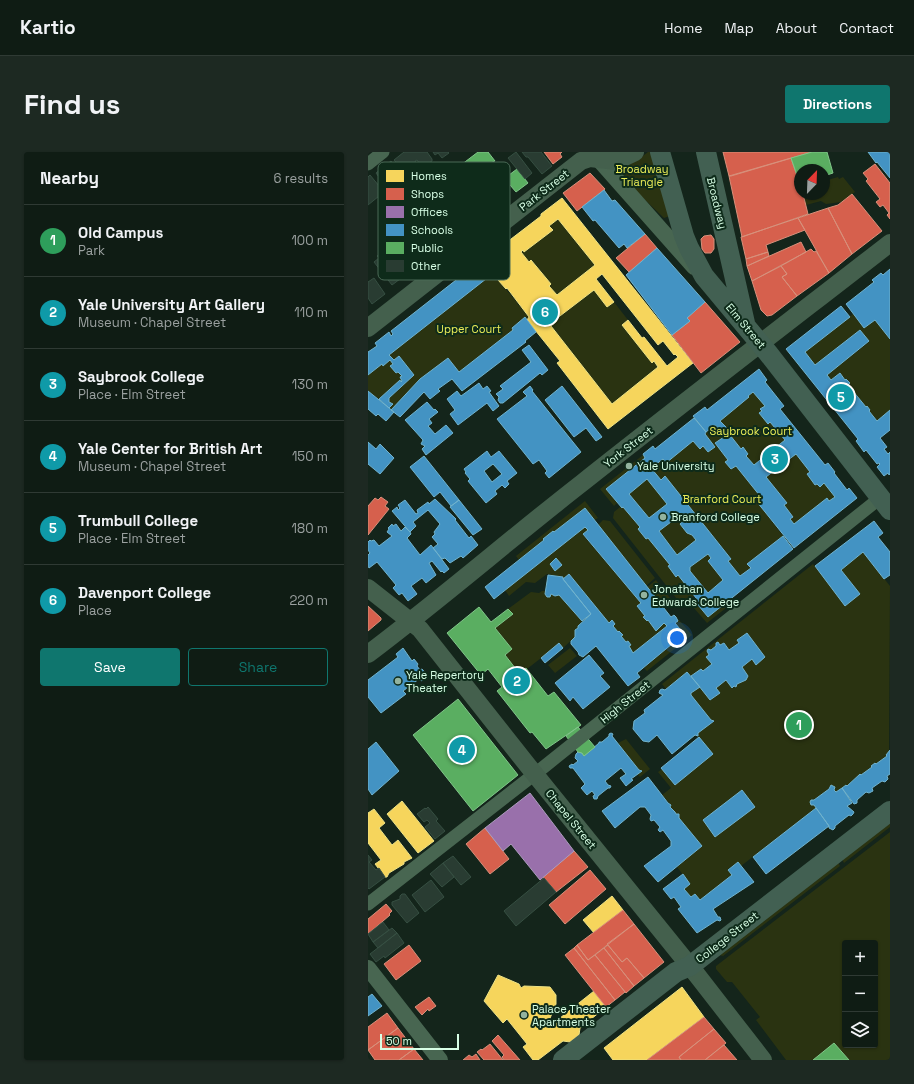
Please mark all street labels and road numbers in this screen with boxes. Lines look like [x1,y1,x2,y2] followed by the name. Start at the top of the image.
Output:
[516,166,572,214] street label: Park Street
[704,176,730,230] street label: Broadway
[723,301,769,351] street label: Elm Street
[600,423,656,471] street label: York Street
[597,678,653,726] street label: High Street
[543,786,599,852] street label: Chapel Street
[693,908,761,966] street label: College Street

